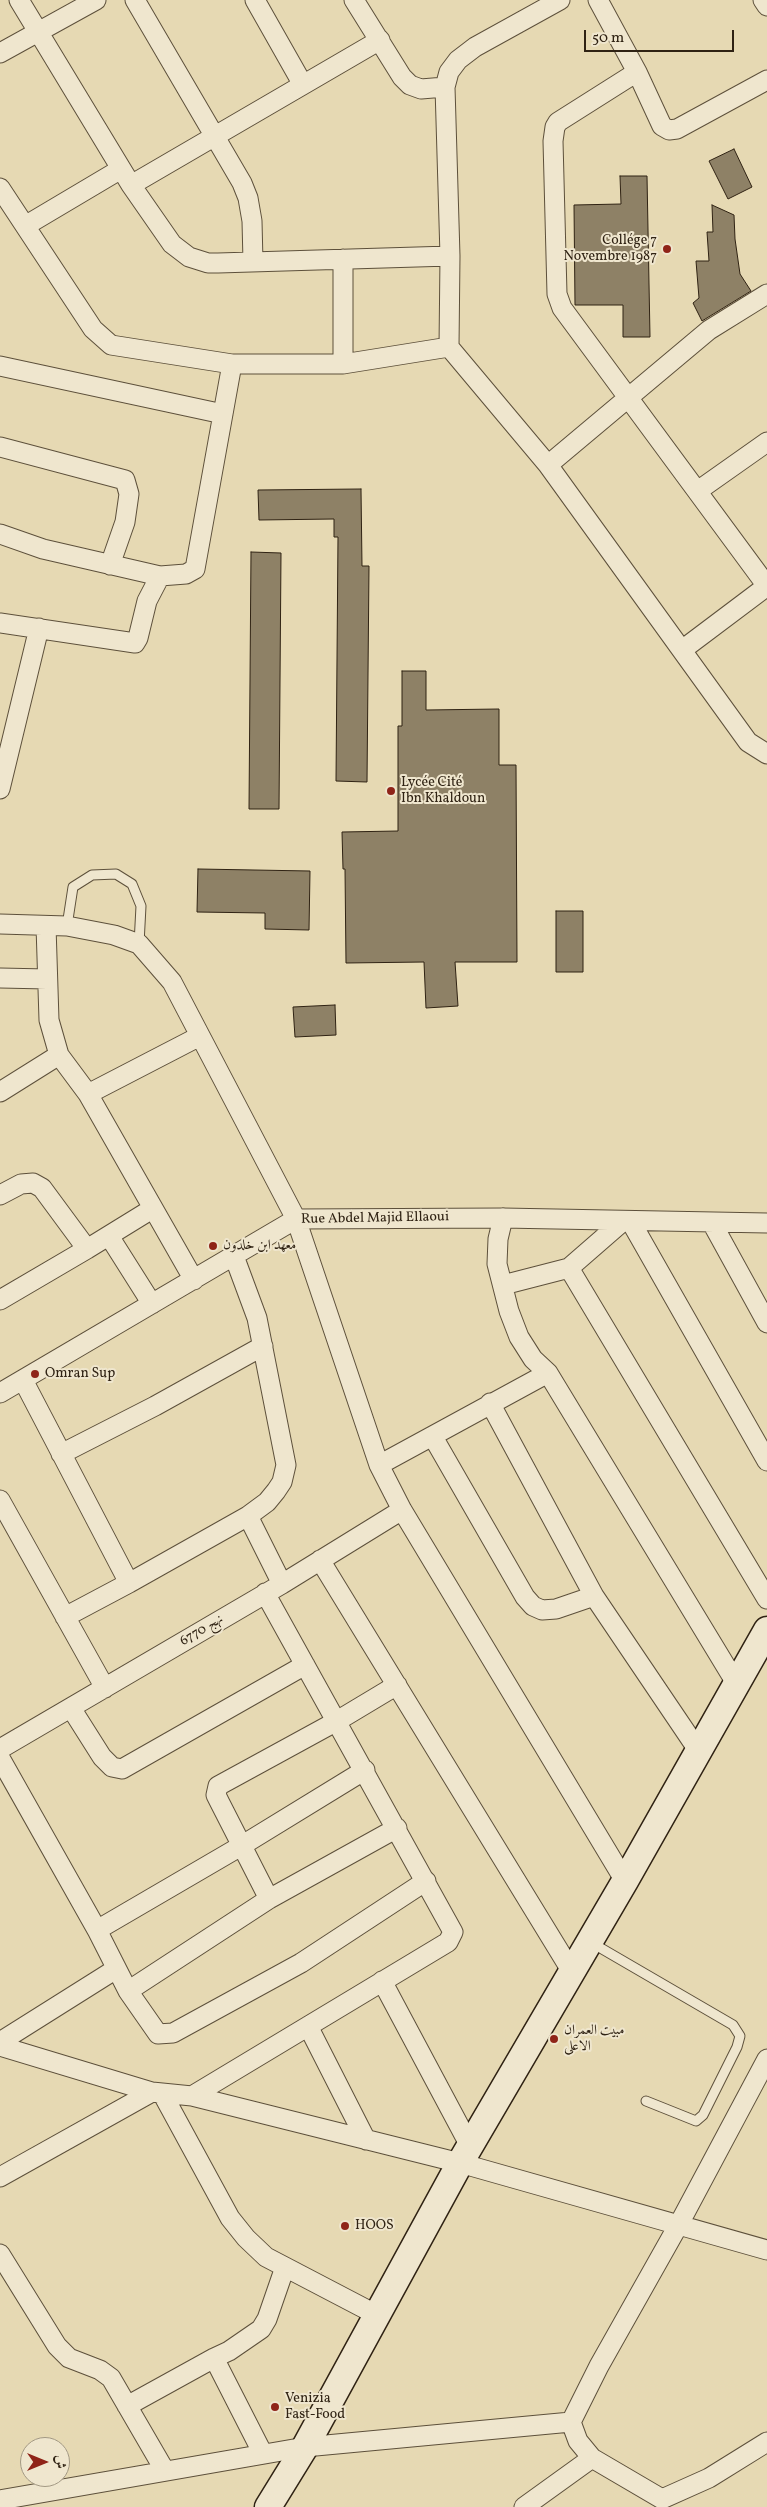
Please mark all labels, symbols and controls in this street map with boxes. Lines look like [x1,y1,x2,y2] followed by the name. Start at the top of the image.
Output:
[587,20,737,52] scale bar
[592,28,624,49] text: 50 m
[563,233,657,266] place label: Collége 7 Novembre 1987
[661,243,673,255] marker: Collége 7 Novembre 1987
[401,775,485,808] place label: Lycée Cité Ibn Khaldoun
[385,785,397,797] marker: Lycée Cité Ibn Khaldoun
[301,1209,449,1229] street label: Rue Abdel Majid Ellaoui
[223,1238,296,1254] place label: معهد ابن خلدون
[207,1240,219,1252] marker: معهد ابن خلدون
[45,1366,115,1382] place label: Omran Sup
[29,1368,41,1380] marker: Omran Sup
[177,1612,227,1650] street label: نهج 6770
[564,2023,624,2056] place label: مبيت العمران الاعلى
[548,2033,560,2045] marker: مبيت العمران الاعلى
[355,2218,394,2234] place label: HOOS
[339,2220,351,2232] marker: HOOS
[285,2391,345,2424] place label: Venizia Fast-Food
[269,2401,281,2413] marker: Venizia Fast-Food
[20,2437,70,2487] north arrow
[50,2455,69,2469] text: ش

